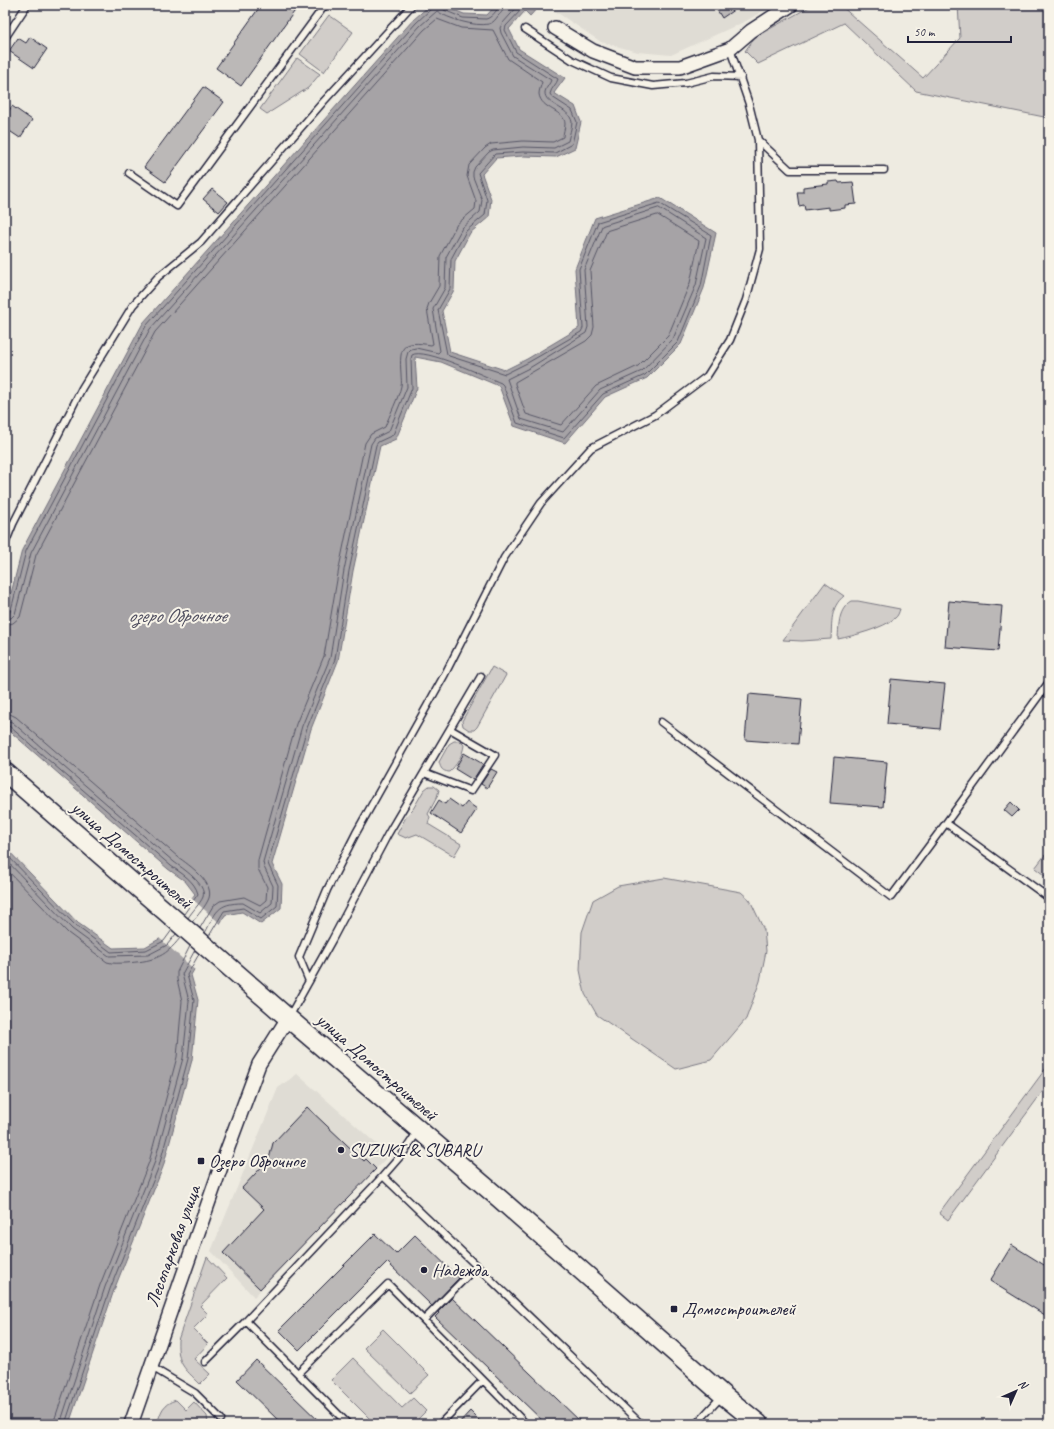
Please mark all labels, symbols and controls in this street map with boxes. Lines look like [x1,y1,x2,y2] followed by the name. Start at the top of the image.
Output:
[908,18,1011,44] scale bar
[914,24,936,40] text: 50 m
[128,603,229,628] water label: озеро Оброчное
[66,795,198,915] street label: улица Домостроителей
[311,1007,443,1127] street label: улица Домостроителей
[349,1138,483,1162] place label: SUZUKI & SUBARU
[336,1145,346,1155] marker: SUZUKI & SUBARU
[209,1149,307,1173] place label: Озеро Оброчное
[196,1156,206,1166] marker: Озеро Оброчное
[140,1180,207,1310] street label: Лесопарковая улица
[432,1258,490,1282] place label: Надежда
[419,1265,429,1275] marker: Надежда
[682,1297,796,1321] place label: Домостроителей
[669,1304,679,1314] marker: Домостроителей
[996,1371,1036,1411] north arrow
[1016,1377,1032,1393] text: N

